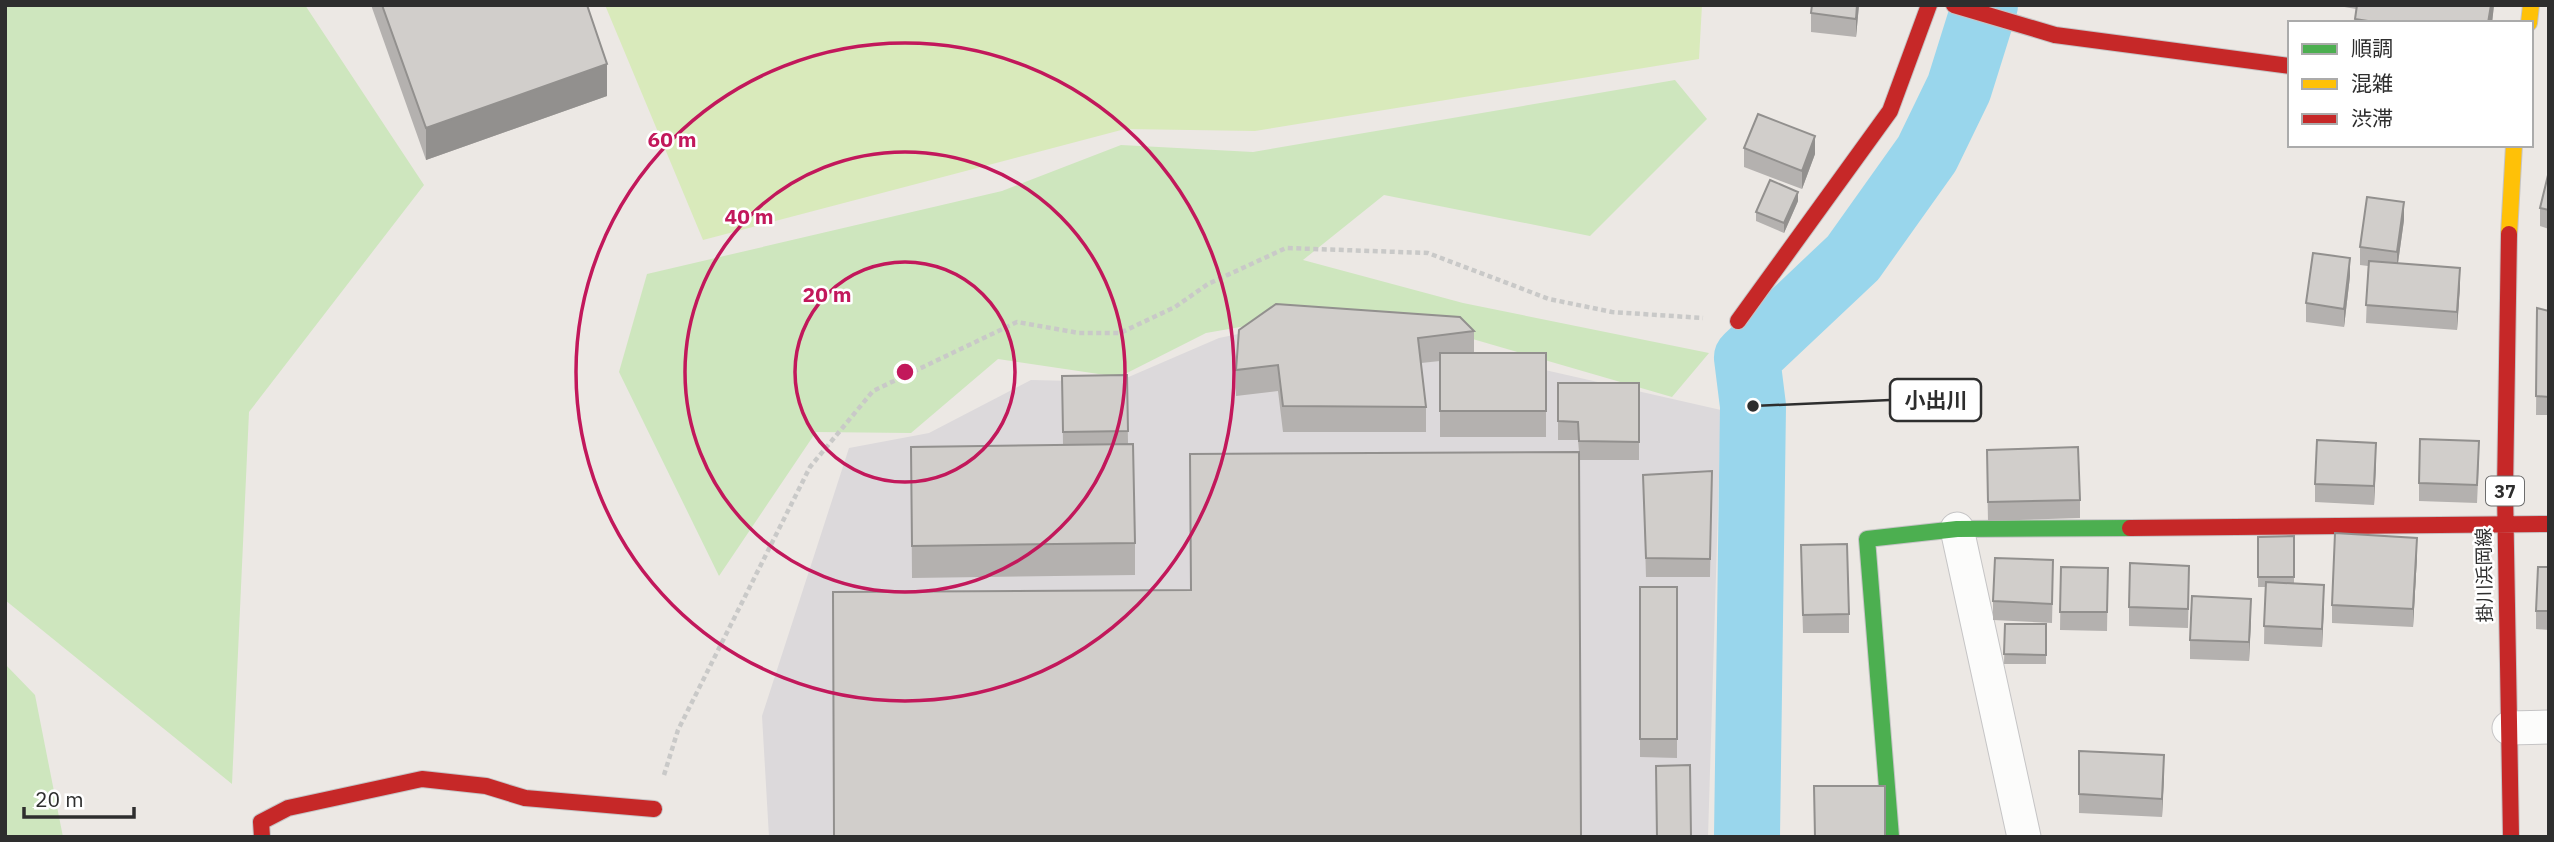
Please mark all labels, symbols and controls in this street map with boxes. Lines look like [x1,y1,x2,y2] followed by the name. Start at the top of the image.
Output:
[2288,21,2533,147] legend
[2351,34,2393,62] text: 順調
[2351,69,2393,97] text: 混雑
[2351,104,2393,132] text: 渋滞
[648,125,696,153] text: 60 m
[725,202,773,230] text: 40 m
[803,280,851,308] text: 20 m
[893,360,917,384] centre of rings
[1890,379,1981,421] callout: 小出川
[1905,386,1968,414] text: 小出川
[2486,476,2524,505] road number: 37
[2471,527,2497,623] street label: 掛川浜岡線
[24,776,135,820] scale bar
[35,785,84,813] text: 20 m

